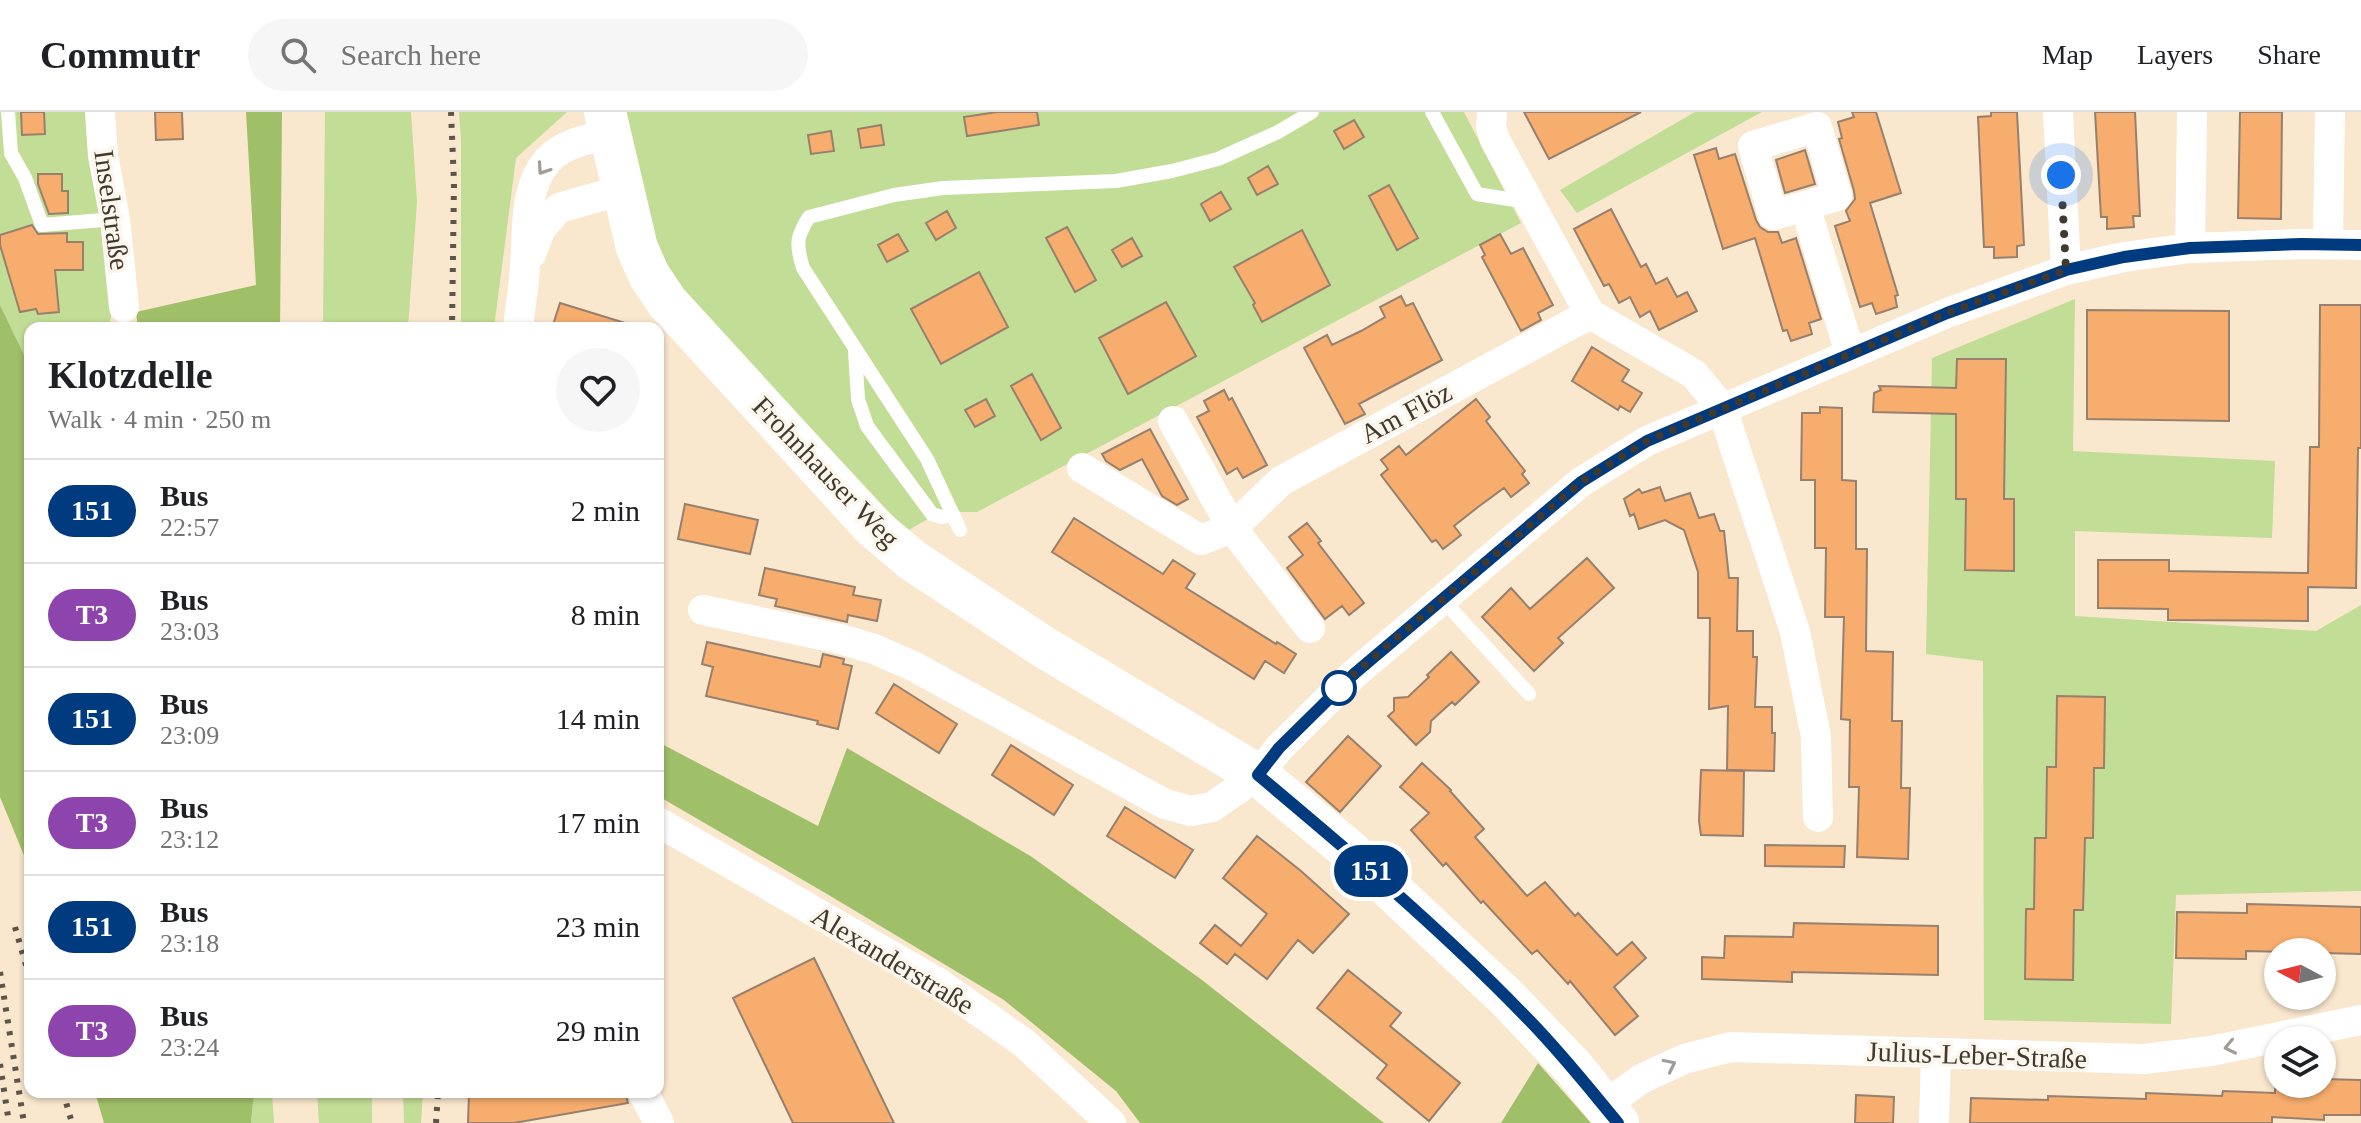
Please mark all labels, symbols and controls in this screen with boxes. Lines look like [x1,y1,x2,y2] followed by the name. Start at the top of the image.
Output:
[248,19,808,91] search box
[276,33,320,77] icon: search
[40,34,200,76] text: Commutr
[340,38,481,71] text: Search here
[2042,39,2093,70] text: Map
[2137,39,2213,70] text: Layers
[2257,39,2321,70] text: Share
[88,148,136,272] street label: Inselstraße
[2041,155,2081,195] your location
[538,160,553,175] one-way arrow
[556,348,640,432] button: heart
[48,354,213,396] text: Klotzdelle
[1355,376,1457,450] street label: Am Flöz
[746,390,906,554] street label: Frohnhauser Weg
[48,405,271,434] text: Walk · 4 min · 250 m
[160,479,208,512] text: Bus
[571,494,640,527] text: 2 min
[71,495,113,526] text: 151
[160,513,219,542] text: 22:57
[160,583,208,616] text: Bus
[571,598,640,631] text: 8 min
[76,599,108,630] text: T3
[160,617,219,646] text: 23:03
[1322,671,1356,705] unlabelled marker
[160,687,208,720] text: Bus
[556,702,640,735] text: 14 min
[71,703,113,734] text: 151
[160,721,219,750] text: 23:09
[160,791,208,824] text: Bus
[556,806,640,839] text: 17 min
[76,807,108,838] text: T3
[160,825,219,854] text: 23:12
[1325,845,1417,897] line badge: 151
[1350,855,1392,886] text: 151
[160,895,208,928] text: Bus
[806,899,980,1021] street label: Alexanderstraße
[556,910,640,943] text: 23 min
[71,911,113,942] text: 151
[160,929,219,958] text: 23:18
[2264,938,2336,1010] north arrow
[2264,938,2336,1098] map controls
[160,999,208,1032] text: Bus
[556,1014,640,1047] text: 29 min
[76,1015,108,1046] text: T3
[2264,1026,2336,1098] button: layers
[160,1033,219,1062] text: 23:24
[1866,1036,2088,1074] street label: Julius-Leber-Straße
[2224,1038,2237,1055] one-way arrow
[1662,1059,1676,1075] one-way arrow

